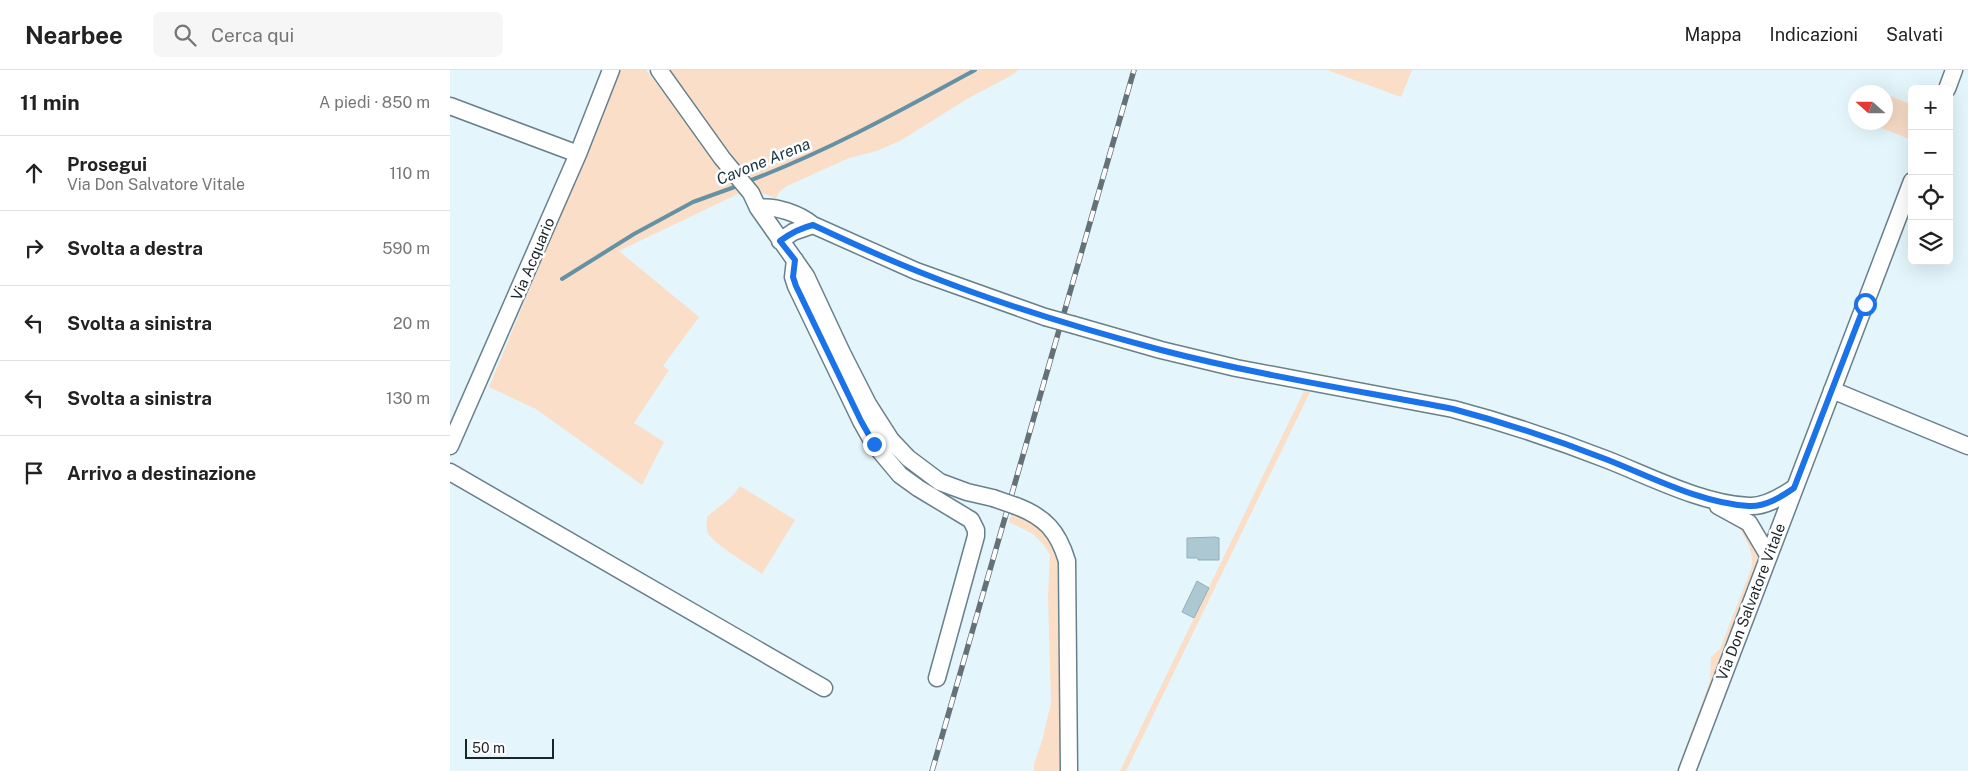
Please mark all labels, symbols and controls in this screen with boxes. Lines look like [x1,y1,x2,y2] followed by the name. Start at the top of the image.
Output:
[153,12,503,57] search box
[25,21,123,49] text: Nearbee
[171,21,199,49] icon: search
[211,24,294,46] text: Cerca qui
[1684,24,1742,45] text: Mappa
[1770,24,1858,45] text: Indicazioni
[1886,24,1943,45] text: Salvati
[1848,85,1893,130] north arrow
[1908,85,1953,265] map controls
[1908,85,1953,130] button: +
[20,90,80,115] text: 11 min
[319,93,430,112] text: A piedi · 850 m
[1908,130,1953,175] button: −
[714,134,813,189] water label: Cavone Arena
[67,153,147,175] text: Prosegui
[20,159,48,187] icon: ahead
[389,164,430,183] text: 110 m
[67,175,245,194] text: Via Don Salvatore Vitale
[1908,175,1953,220] button: locate
[507,215,558,303] street label: Via Acquario
[1908,220,1953,265] button: layers
[20,234,48,262] icon: right
[67,237,203,259] text: Svolta a destra
[382,239,430,258] text: 590 m
[1854,293,1877,316] route start
[20,309,48,337] icon: left
[67,312,212,334] text: Svolta a sinistra
[393,314,430,333] text: 20 m
[20,384,48,412] icon: left
[67,387,212,409] text: Svolta a sinistra
[386,389,430,408] text: 130 m
[863,433,886,456] route end
[20,459,48,487] icon: arrive
[67,462,256,484] text: Arrivo a destinazione
[1713,521,1788,683] street label: Via Don Salvatore Vitale
[465,736,554,759] scale bar
[472,740,505,756] text: 50 m

